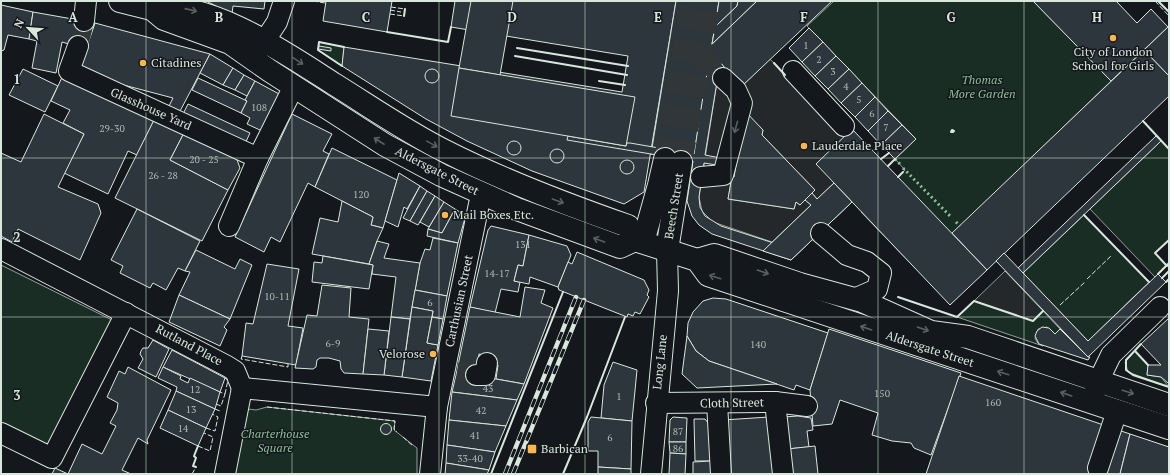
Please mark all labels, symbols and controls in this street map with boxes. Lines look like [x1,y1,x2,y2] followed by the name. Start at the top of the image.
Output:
[184,7,197,15] one-way arrow
[8,8,48,48] north arrow
[68,8,78,26] text: A
[215,8,223,26] text: B
[362,8,370,26] text: C
[507,8,517,26] text: D
[654,8,662,26] text: E
[800,8,808,26] text: F
[946,8,956,26] text: G
[1092,8,1102,26] text: H
[11,16,27,30] text: N
[1108,33,1118,43] marker: City of London School for Girls
[803,39,809,52] house number: 1
[1072,44,1154,73] place label: City of London School for Girls
[816,53,822,66] house number: 2
[151,55,201,70] place label: Citadines
[292,57,303,65] one-way arrow
[138,58,148,68] marker: Citadines
[830,65,836,78] house number: 3
[13,70,21,88] text: 1
[947,72,1016,101] park label: Thomas More Garden
[843,80,849,93] house number: 4
[108,84,194,133] street label: Glasshouse Yard
[856,93,862,106] house number: 5
[251,101,267,114] house number: 108
[869,107,875,120] house number: 6
[732,120,739,133] one-way arrow
[883,121,889,134] house number: 7
[99,122,125,135] house number: 29-30
[373,136,385,144] one-way arrow
[812,138,902,153] place label: Lauderdale Place
[426,141,438,149] one-way arrow
[799,141,809,151] marker: Lauderdale Place
[393,143,482,198] street label: Aldersgate Street
[189,153,219,166] house number: 20 - 25
[148,169,178,182] house number: 26 - 28
[661,171,686,240] street label: Beech Street
[353,188,369,201] house number: 120
[552,198,565,205] one-way arrow
[453,207,534,222] place label: Mail Boxes Etc.
[440,210,450,220] marker: Mail Boxes Etc.
[13,228,21,246] text: 2
[594,235,606,243] one-way arrow
[515,238,531,251] house number: 131
[441,253,476,348] street label: Carthusian Street
[484,267,510,280] house number: 14-17
[757,268,769,276] one-way arrow
[709,273,722,280] one-way arrow
[264,290,290,303] house number: 10-11
[427,296,433,309] house number: 6
[153,321,225,368] street label: Rutland Place
[860,324,873,331] one-way arrow
[917,326,929,334] one-way arrow
[884,327,977,370] street label: Aldersgate Street
[649,334,670,390] street label: Long Lane
[326,337,340,350] house number: 6-9
[750,338,766,351] house number: 140
[379,346,425,361] place label: Velorose
[428,349,438,359] marker: Velorose
[997,369,1010,376] one-way arrow
[483,382,493,395] house number: 43
[190,383,200,396] house number: 12
[13,386,21,404] text: 3
[874,387,890,400] house number: 150
[1060,389,1072,397] one-way arrow
[1122,389,1135,396] one-way arrow
[616,390,622,403] house number: 1
[700,394,765,411] street label: Cloth Street
[985,396,1001,409] house number: 160
[186,403,196,416] house number: 13
[476,404,486,417] house number: 42
[178,422,189,435] house number: 14
[673,425,683,438] house number: 87
[241,426,310,455] park label: Charterhouse Square
[470,429,480,442] house number: 41
[607,431,613,444] house number: 6
[541,441,588,456] place label: Barbican
[673,442,684,455] house number: 86
[526,443,538,455] marker: Barbican
[457,452,483,465] house number: 33-40

